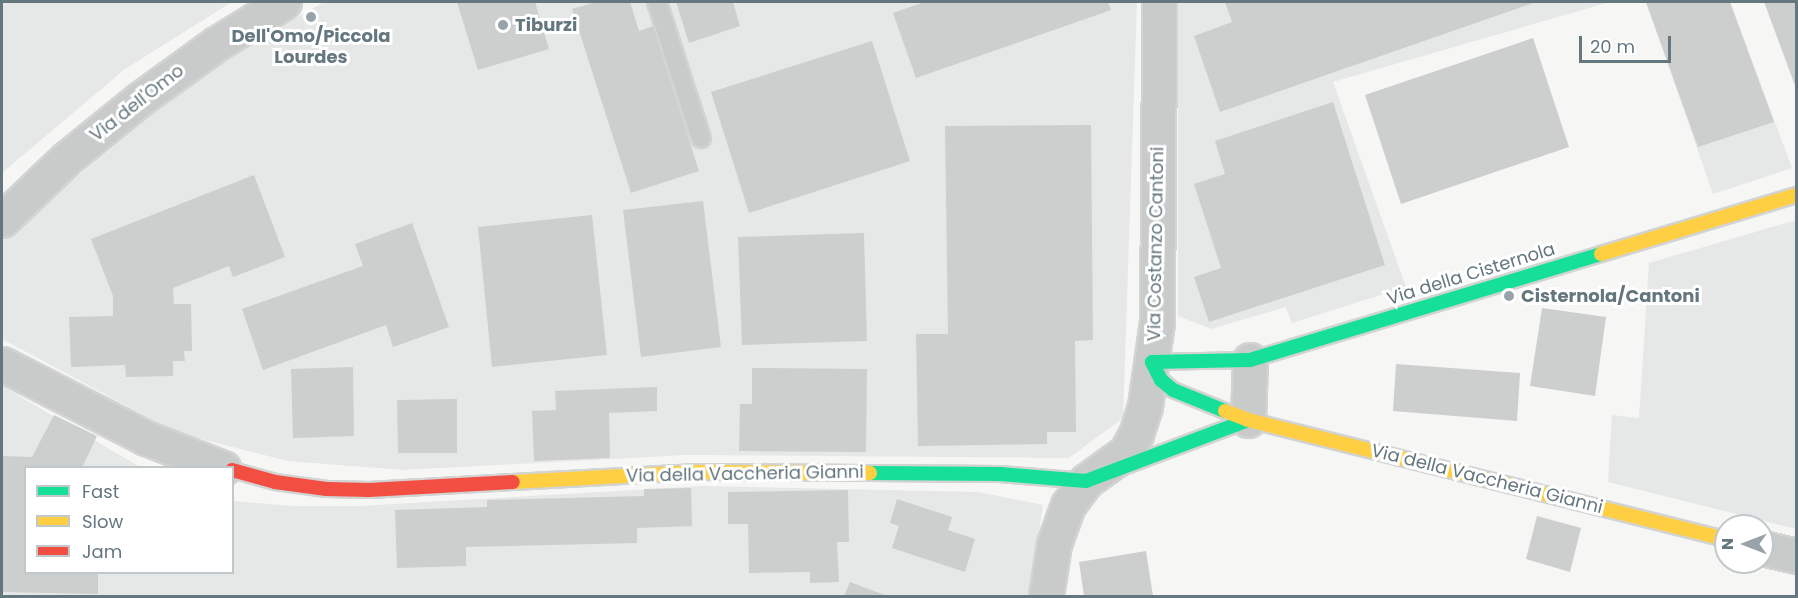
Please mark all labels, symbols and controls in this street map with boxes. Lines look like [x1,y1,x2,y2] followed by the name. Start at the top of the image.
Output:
[304,10,318,24] marker: Dell'Omo/Piccola Lourdes
[515,14,577,36] place label: Tiburzi
[496,18,510,32] marker: Tiburzi
[1582,24,1674,62] scale bar
[232,26,390,68] place label: Dell'Omo/Piccola Lourdes
[1590,34,1635,59] text: 20 m
[86,60,188,146] street label: Via dell'Omo
[1144,146,1168,342] street label: Via Costanzo Cantoni
[1384,238,1558,310] street label: Via della Cisternola
[1521,285,1700,307] place label: Cisternola/Cantoni
[1502,289,1516,303] marker: Cisternola/Cantoni
[1369,440,1605,518] street label: Via della Vaccheria Gianni
[626,461,864,487] street label: Via della Vaccheria Gianni
[24,466,234,574] legend
[82,479,119,504] text: Fast
[82,509,123,534] text: Slow
[1714,514,1774,574] north arrow
[1716,538,1739,550] text: N
[82,539,122,564] text: Jam

